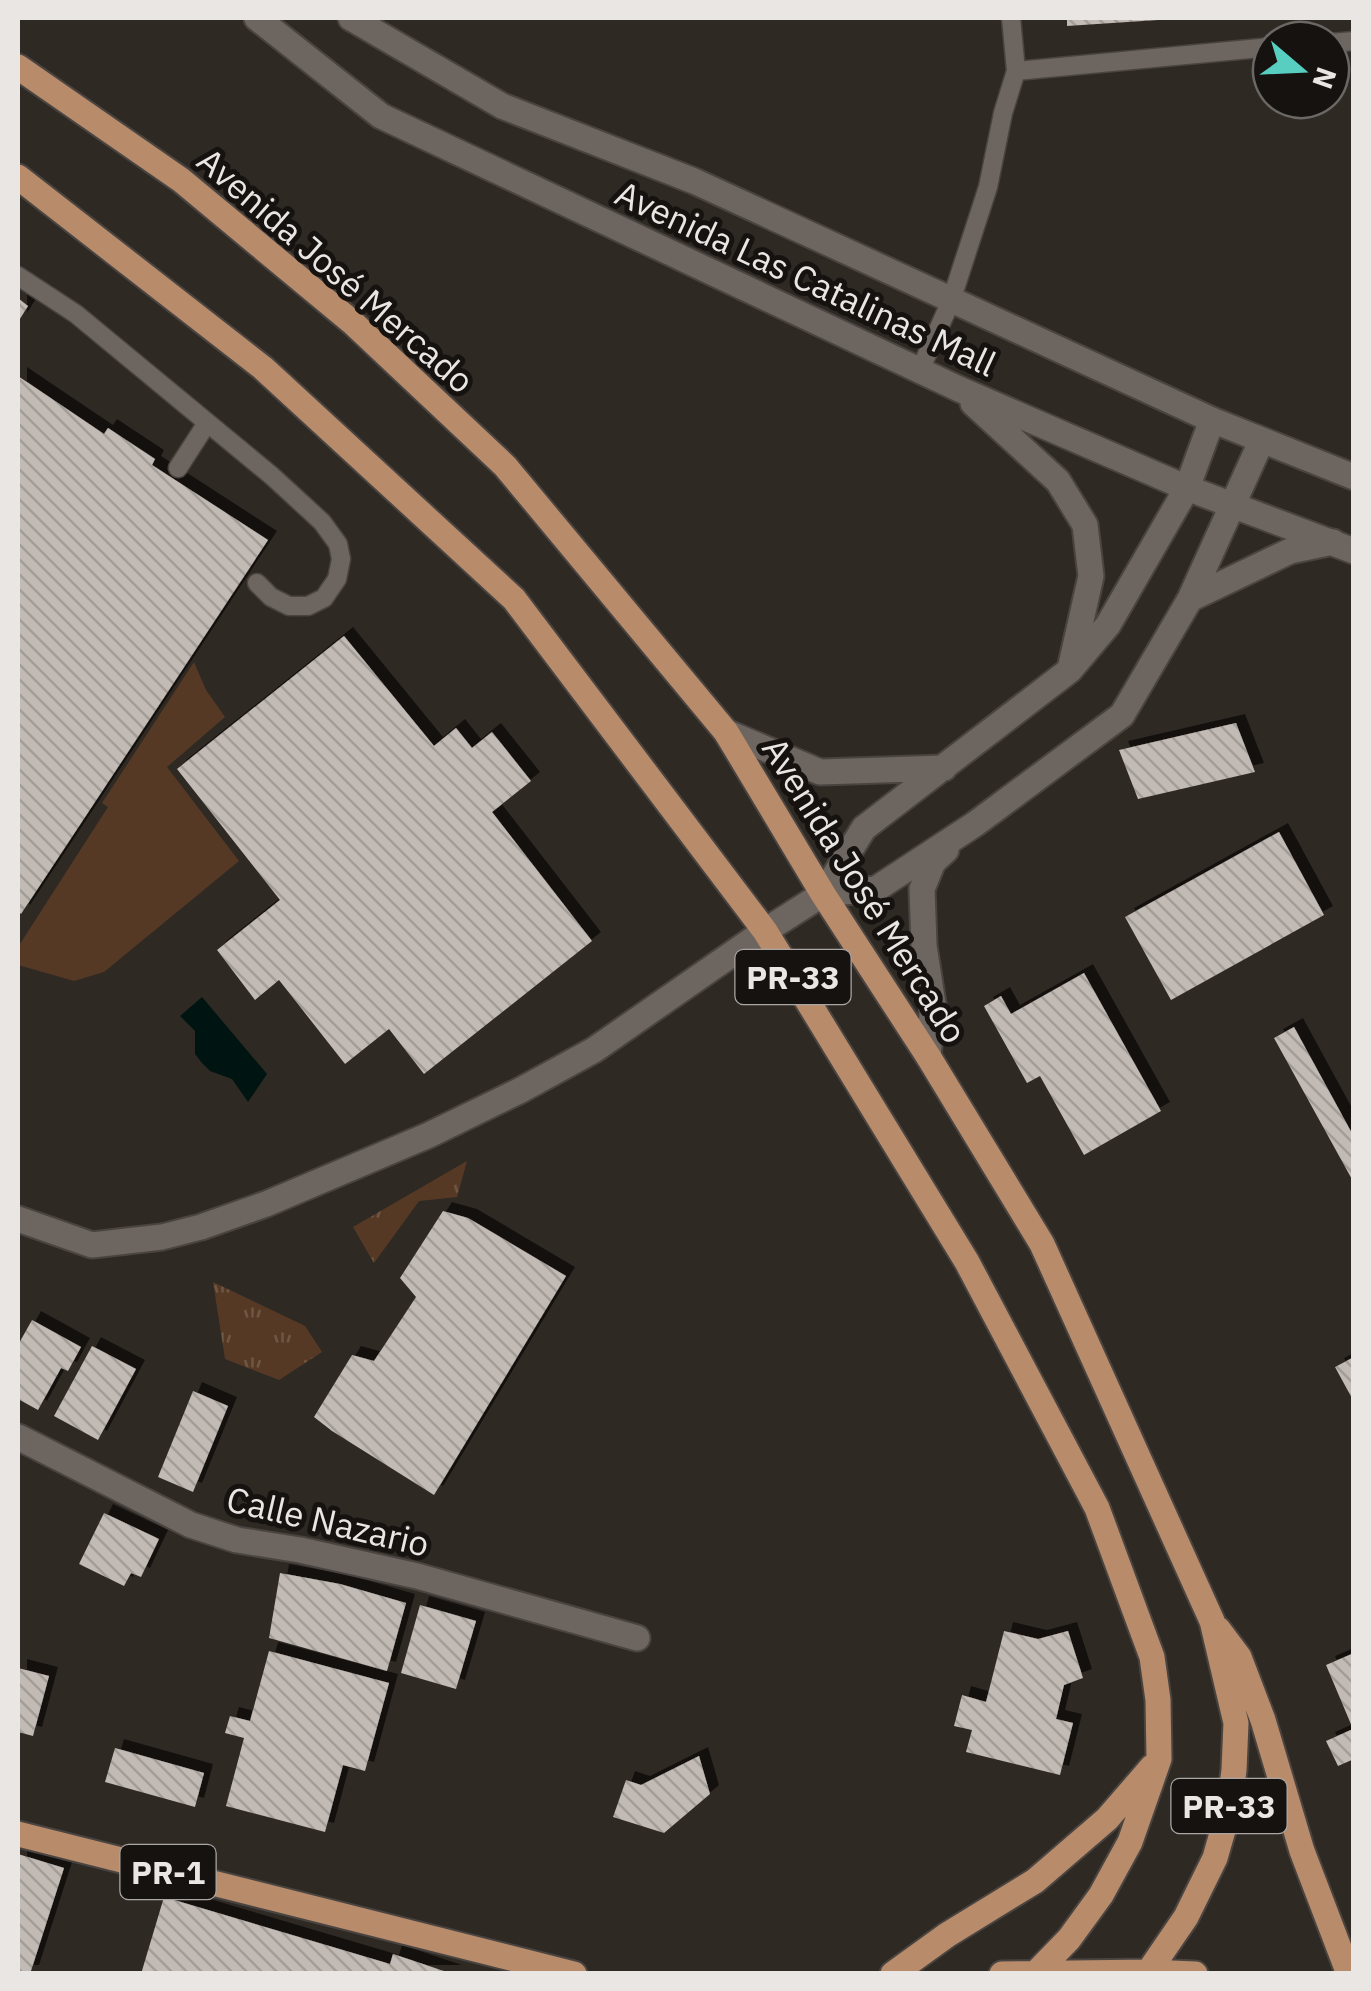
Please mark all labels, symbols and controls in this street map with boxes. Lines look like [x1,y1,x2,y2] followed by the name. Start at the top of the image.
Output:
[1251,20,1351,120] north arrow
[1304,63,1346,94] text: N
[188,137,484,403] street label: Avenida José Mercado
[608,170,1004,386] street label: Avenida Las Catalinas Mall
[752,728,978,1052] street label: Avenida José Mercado
[736,950,850,1004] road number: PR-33
[222,1475,434,1567] street label: Calle Nazario
[1172,1779,1286,1833] road number: PR-33
[120,1845,216,1899] road number: PR-1

